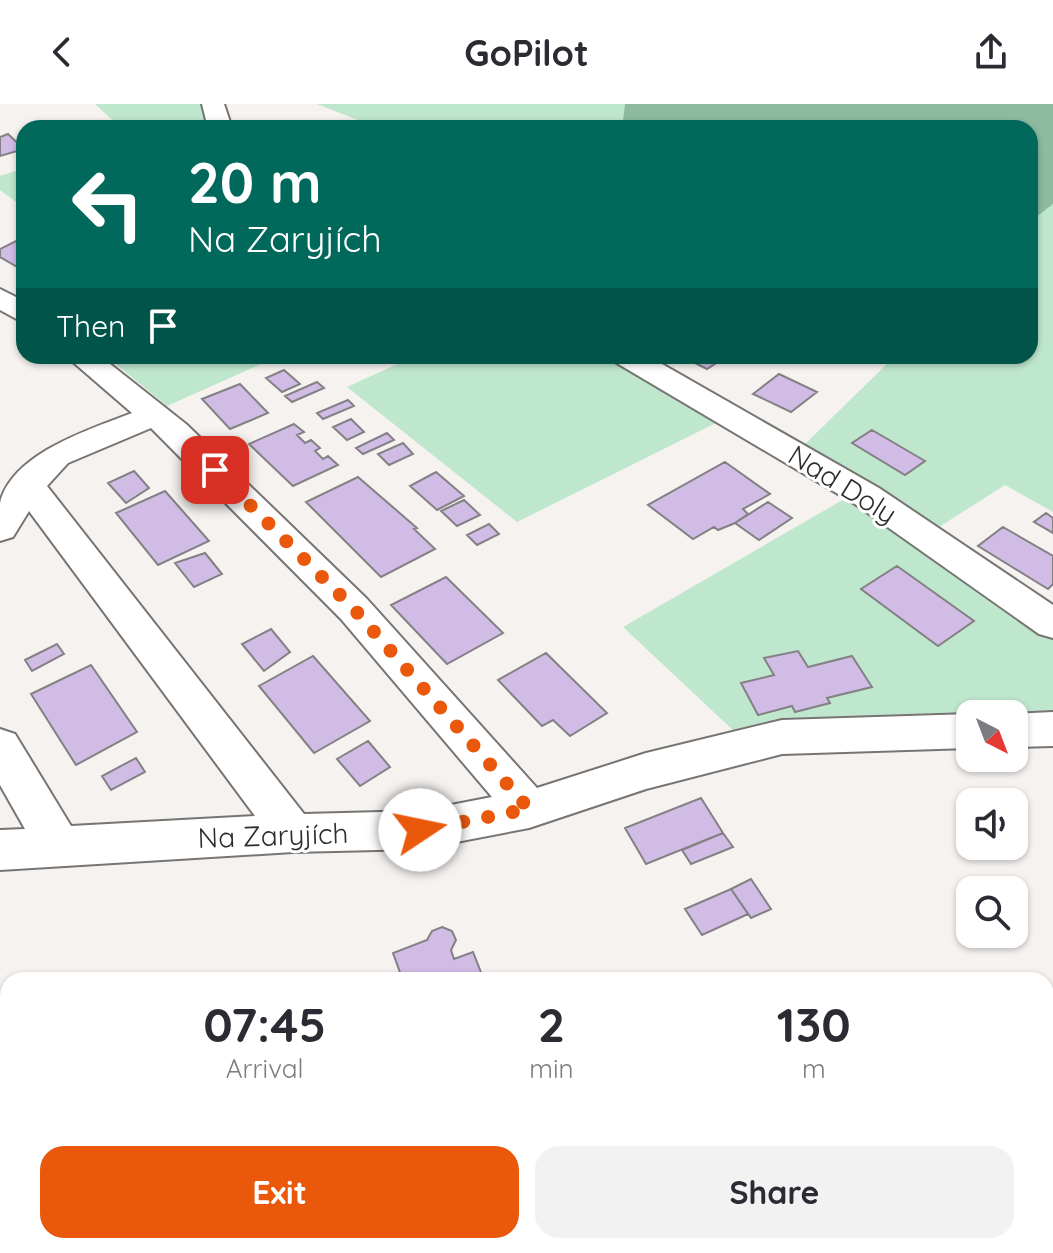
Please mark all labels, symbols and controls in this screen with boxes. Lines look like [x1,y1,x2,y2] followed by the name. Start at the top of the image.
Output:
[40,30,84,74] icon: back
[464,30,589,75] text: GoPilot
[969,30,1013,74] icon: share
[188,147,322,217] text: 20 m
[56,152,160,256] icon: left
[188,216,382,261] text: Na Zaryjích
[141,304,185,348] icon: arrive
[56,307,125,345] text: Then
[181,436,249,504] pin
[782,437,904,531] street label: Nad Doly
[193,448,237,492] icon: arrive
[956,700,1028,772] north arrow
[956,700,1028,948] map controls
[378,788,462,872] position arrow
[956,788,1028,860] button: sound
[197,815,349,855] street label: Na Zaryjích
[956,876,1028,948] button: search
[203,994,326,1054] text: 07:45
[538,994,565,1054] text: 2
[777,994,851,1054] text: 130
[226,1052,304,1085] text: Arrival
[529,1052,574,1085] text: min
[802,1052,826,1085] text: m
[40,1146,519,1238] button: Exit
[535,1146,1014,1238] button: Share

